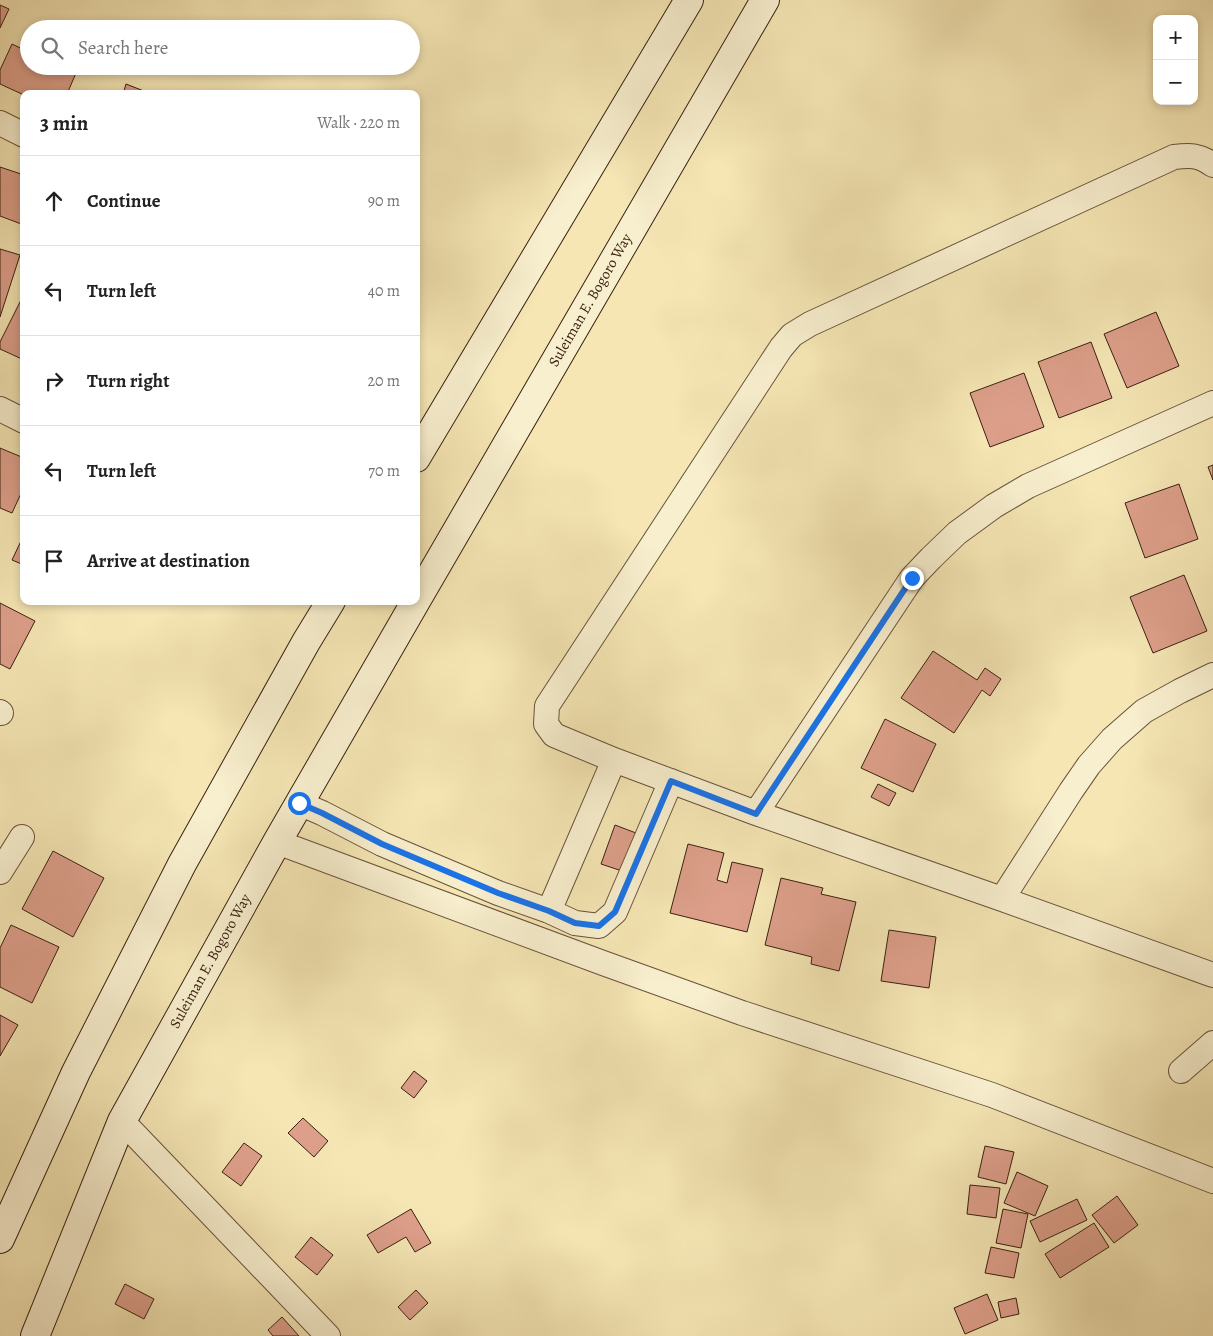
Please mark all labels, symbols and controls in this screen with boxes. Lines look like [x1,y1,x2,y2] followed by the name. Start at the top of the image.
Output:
[1153,15,1198,105] map controls
[1153,15,1198,60] button: +
[20,20,420,75] search box
[38,34,66,62] icon: search
[78,35,168,61] text: Search here
[1153,60,1198,105] button: −
[40,109,88,137] text: 3 min
[317,112,400,134] text: Walk · 220 m
[40,187,68,215] icon: ahead
[87,188,161,214] text: Continue
[368,190,400,212] text: 90 m
[544,229,637,370] street label: Suleiman E. Bogoro Way
[40,277,68,305] icon: left
[87,278,156,304] text: Turn left
[368,280,400,302] text: 40 m
[40,367,68,395] icon: right
[87,368,169,394] text: Turn right
[367,370,400,392] text: 20 m
[40,457,68,485] icon: left
[87,458,156,484] text: Turn left
[368,460,400,482] text: 70 m
[40,547,68,575] icon: arrive
[87,548,250,574] text: Arrive at destination
[901,567,924,590] route end
[288,792,311,815] route start
[165,890,255,1032] street label: Suleiman E. Bogoro Way

